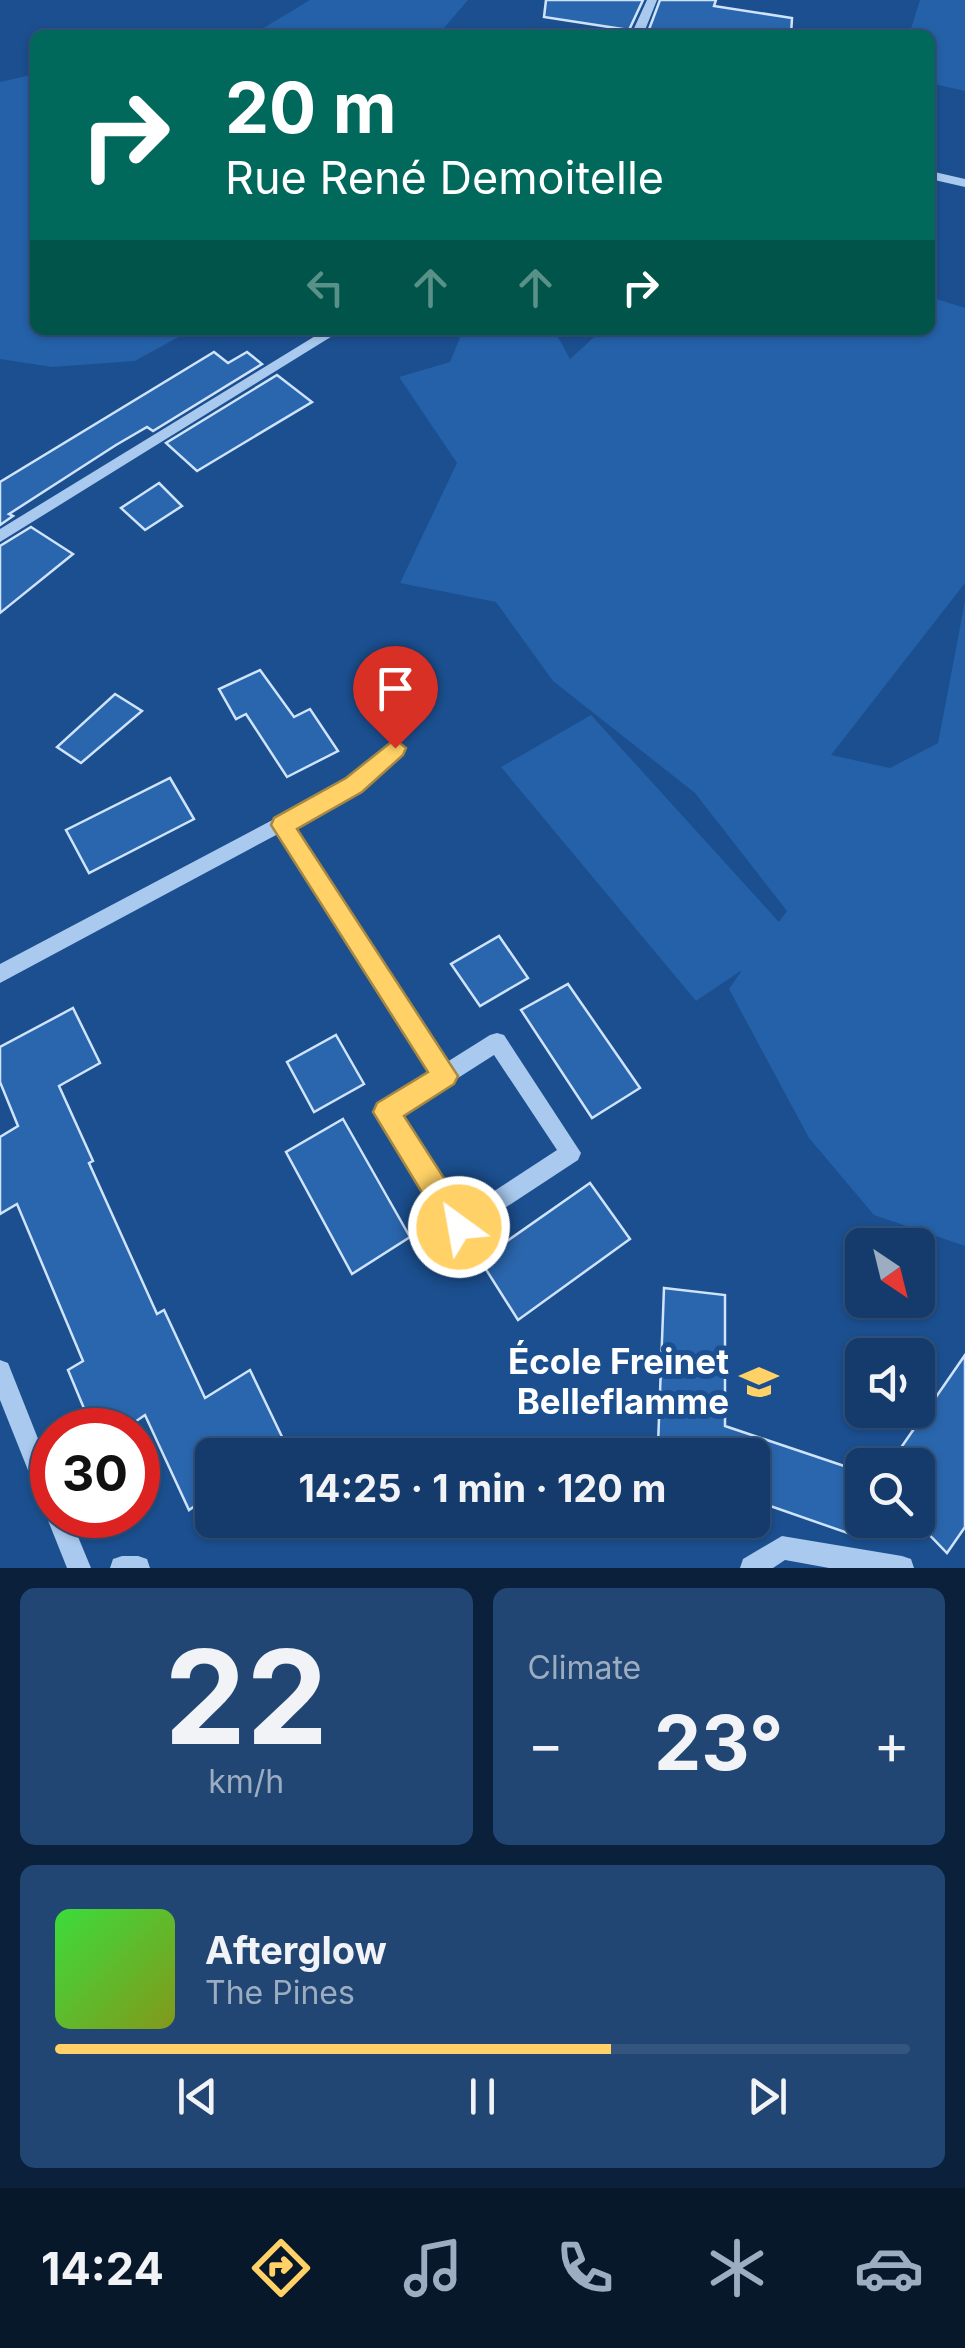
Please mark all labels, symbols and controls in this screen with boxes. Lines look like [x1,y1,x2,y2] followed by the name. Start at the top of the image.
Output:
[225,65,397,150] text: 20 m
[60,70,190,200] icon: right
[225,150,664,205] text: Rue René Demoitelle
[298,260,353,315] icon: left
[403,260,458,315] icon: ahead
[508,260,563,315] icon: ahead
[613,260,668,315] icon: right
[353,646,438,749] pin
[368,661,423,716] icon: arrive
[407,1175,511,1279] position arrow
[845,1228,935,1318] north arrow
[845,1228,935,1538] map controls
[845,1338,935,1428] button: sound
[508,1340,729,1422] place label: École Freinet Belleflamme
[738,1361,780,1403] school or university icon: École Freinet Belleflamme
[30,1408,160,1538] speed limit sign: 30
[845,1448,935,1538] button: search
[298,1465,667,1511] text: 14:25 · 1 min · 120 m
[164,1618,328,1775] text: 22
[528,1648,641,1687] text: Climate
[654,1697,784,1788] text: 23°
[528,1711,564,1777] text: −
[874,1711,910,1777] text: +
[208,1762,284,1801] text: km/h
[205,1927,387,1973] text: Afterglow
[205,1973,355,2012] text: The Pines
[170,2069,225,2124] icon: previous
[455,2069,510,2124] icon: pause
[740,2069,795,2124] icon: next
[246,2233,316,2303] icon: directions
[398,2233,468,2303] icon: music
[550,2233,620,2303] icon: phone
[702,2233,772,2303] icon: climate
[854,2233,924,2303] icon: car
[41,2241,164,2296] text: 14:24

